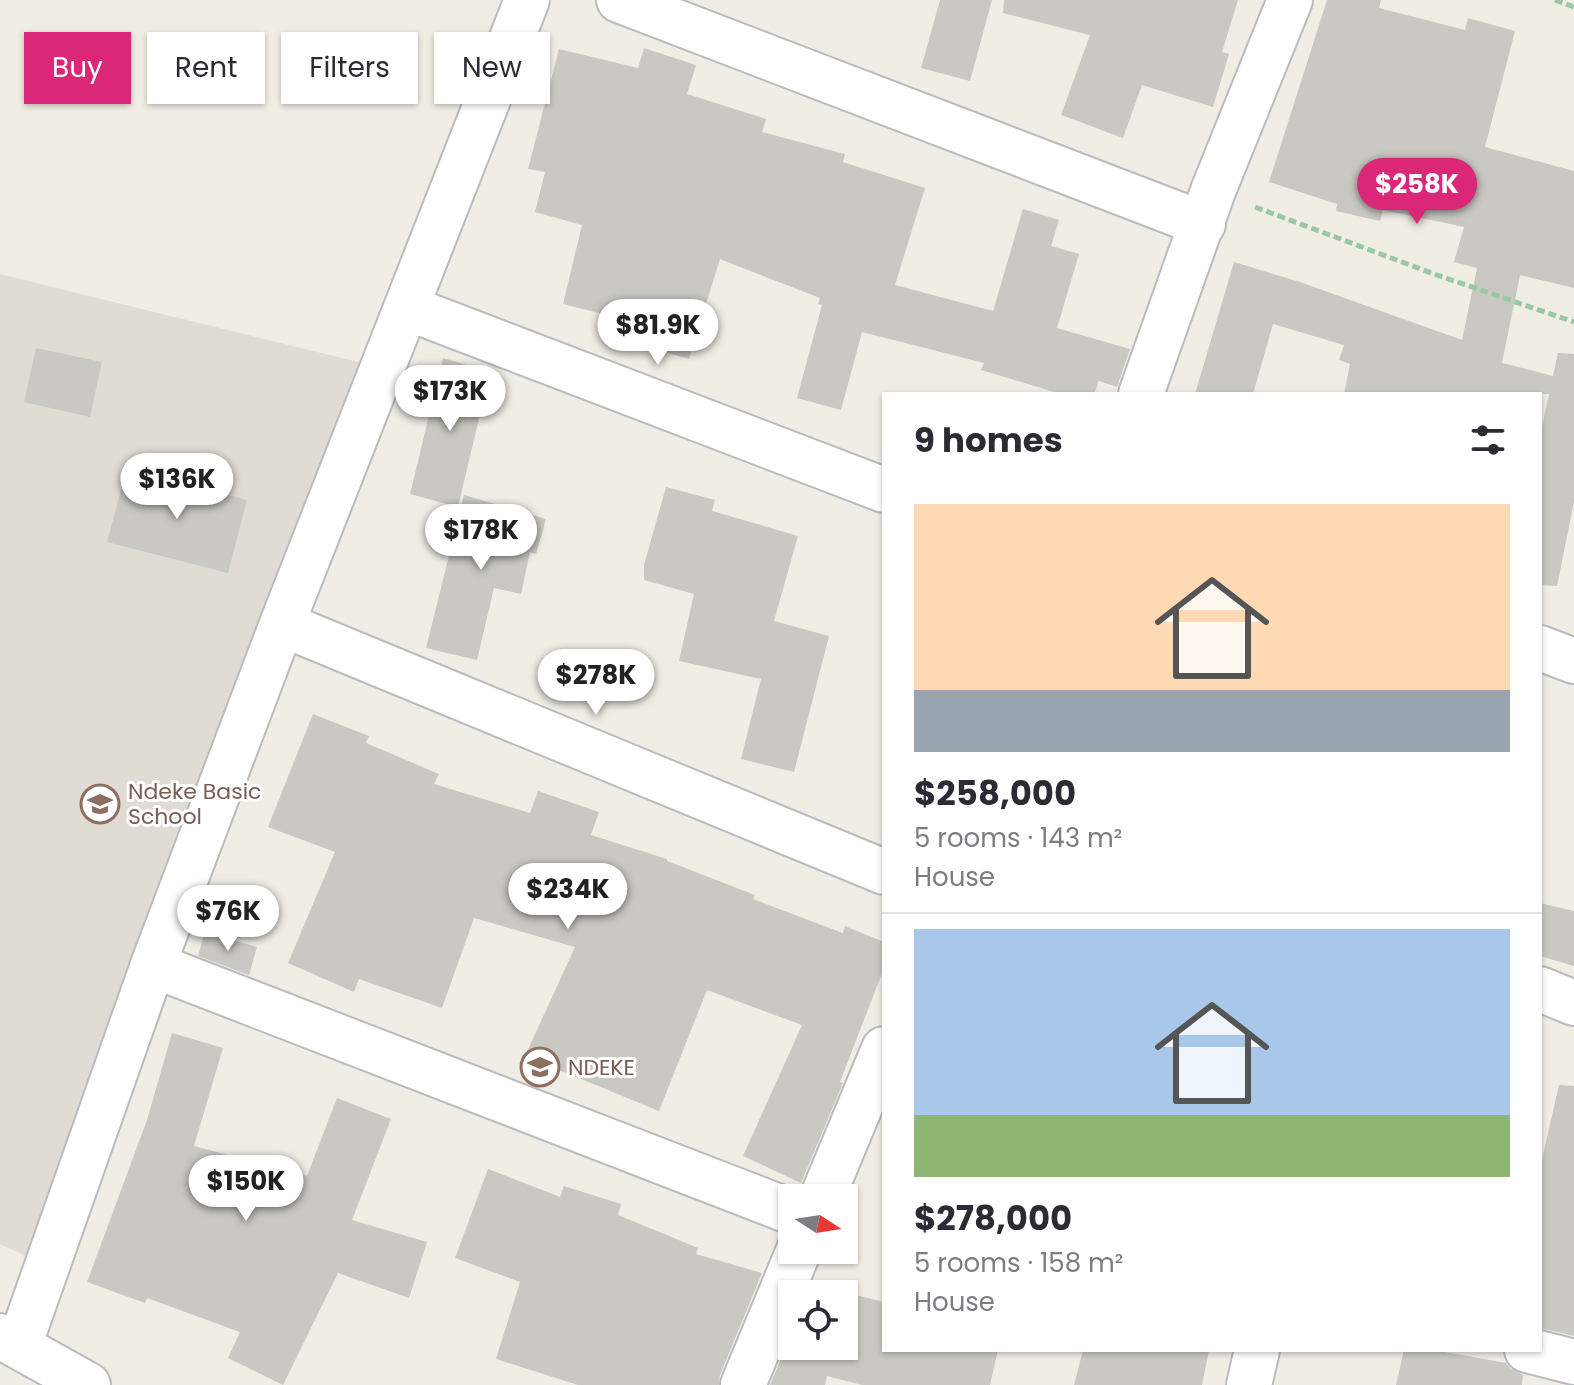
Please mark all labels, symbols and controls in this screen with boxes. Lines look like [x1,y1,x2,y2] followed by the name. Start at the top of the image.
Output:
[24,32,131,104] chip: Buy
[147,32,265,104] chip: Rent
[281,32,418,104] chip: Filters
[434,32,550,104] chip: New
[1361,158,1473,226] pin: $258K
[1375,166,1459,202] text: $258K
[593,299,723,367] pin: $81.9K
[615,307,701,343] text: $81.9K
[394,365,506,433] pin: $173K
[413,373,487,409] text: $173K
[914,416,1063,464] text: 9 homes
[1466,418,1510,462] icon: filters
[121,453,233,521] pin: $136K
[138,461,216,497] text: $136K
[425,504,537,572] pin: $178K
[443,512,519,548] text: $178K
[1140,556,1284,700] icon: home
[540,649,652,717] pin: $278K
[556,657,636,693] text: $278K
[914,769,1076,817] text: $258,000
[128,776,261,832] place label: Ndeke Basic School
[79,783,121,825] school or university icon: Ndeke Basic School
[914,820,1122,856] text: 5 rooms · 143 m²
[914,859,995,895] text: House
[512,863,624,931] pin: $234K
[526,871,610,907] text: $234K
[181,885,275,953] pin: $76K
[195,893,261,929] text: $76K
[1140,981,1284,1125] icon: home
[519,1046,561,1088] school or university icon: NDEKE
[568,1052,635,1083] place label: NDEKE
[190,1155,302,1223] pin: $150K
[207,1163,285,1199] text: $150K
[778,1184,858,1264] north arrow
[778,1184,858,1360] map controls
[914,1194,1072,1242] text: $278,000
[914,1245,1123,1281] text: 5 rooms · 158 m²
[778,1280,858,1360] button: locate
[914,1284,995,1320] text: House

